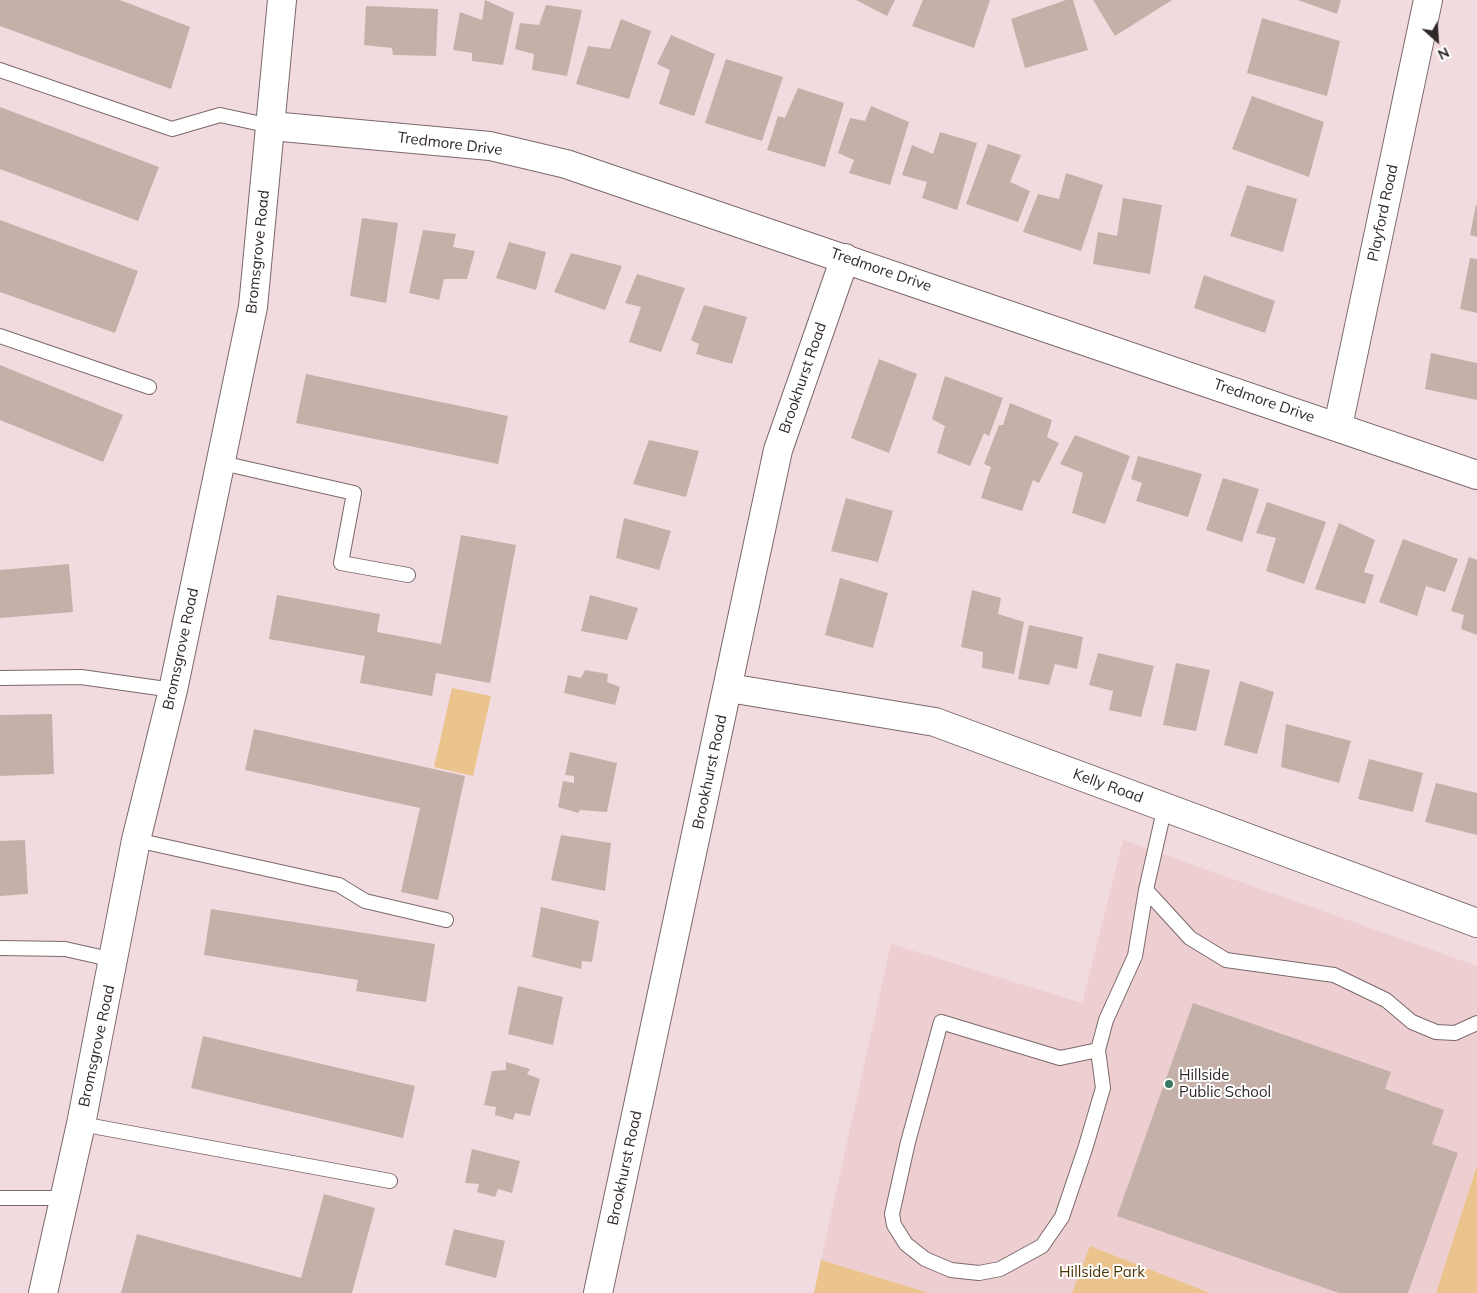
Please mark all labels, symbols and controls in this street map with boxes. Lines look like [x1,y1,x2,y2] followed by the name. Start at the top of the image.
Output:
[1412,15,1462,65] north arrow
[1435,43,1452,64] text: N
[396,129,504,159] street label: Tredmore Drive
[1364,163,1402,263] street label: Playford Road
[243,189,273,315] street label: Bromsgrove Road
[828,244,934,296] street label: Tredmore Drive
[776,320,830,436] street label: Brookhurst Road
[1211,375,1317,427] street label: Tredmore Drive
[159,586,203,712] street label: Bromsgrove Road
[689,713,731,831] street label: Brookhurst Road
[1070,765,1146,807] street label: Kelly Road
[75,983,119,1109] street label: Bromsgrove Road
[1179,1066,1271,1101] place label: Hillside Public School
[1163,1078,1175,1090] marker: Hillside Public School
[604,1109,646,1227] street label: Brookhurst Road
[1059,1263,1145,1281] park label: Hillside Park

